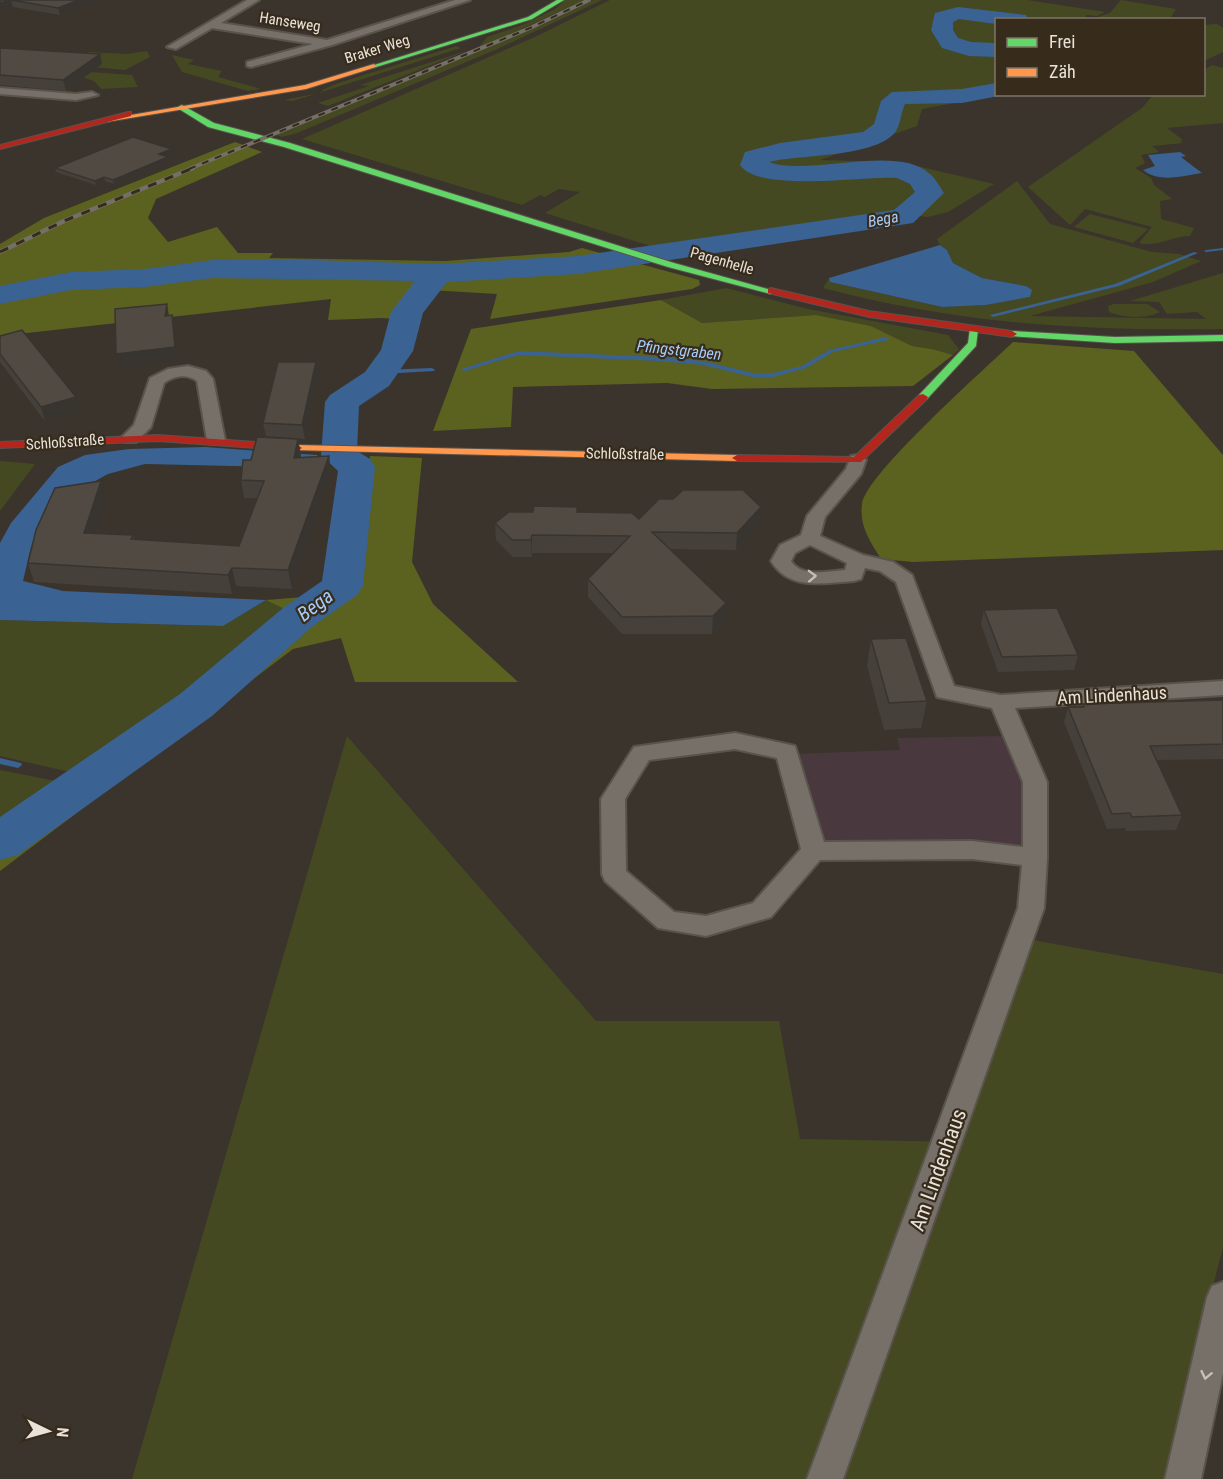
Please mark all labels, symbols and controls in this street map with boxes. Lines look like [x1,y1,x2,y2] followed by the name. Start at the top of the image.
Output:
[258,8,322,36] street label: Hanseweg
[995,18,1205,96] legend
[342,31,412,67] street label: Braker Weg
[1049,31,1075,52] text: Frei
[1049,61,1076,82] text: Zäh
[866,207,900,231] water label: Bega
[688,243,756,279] street label: Pagenhelle
[636,336,722,364] water label: Pfingstgraben
[25,430,105,454] street label: Schloßstraße
[586,444,664,464] street label: Schloßstraße
[808,570,817,583] one-way arrow
[292,584,338,626] water label: Bega
[1057,682,1167,708] street label: Am Lindenhaus
[905,1106,971,1234] street label: Am Lindenhaus
[1200,1369,1213,1379] one-way arrow
[18,1401,78,1461] north arrow
[53,1427,72,1438] text: N

